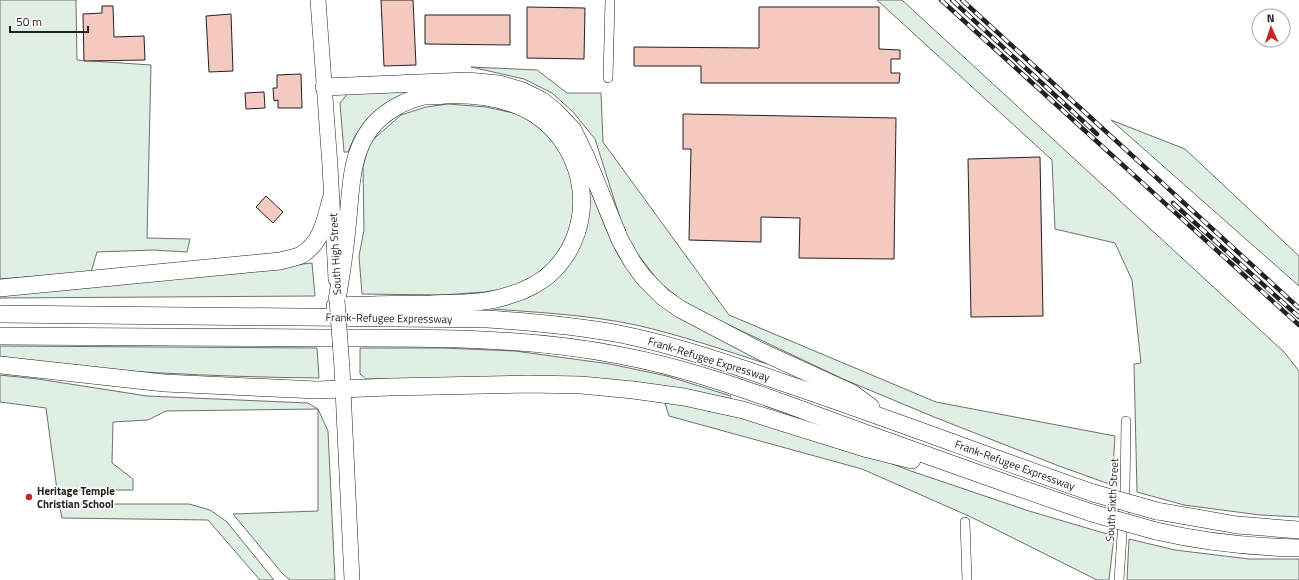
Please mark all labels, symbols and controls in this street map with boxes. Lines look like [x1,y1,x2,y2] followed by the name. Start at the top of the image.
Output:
[10,8,88,34] scale bar
[1251,8,1291,48] north arrow
[1266,10,1275,26] text: N
[16,12,42,31] text: 50 m
[325,213,345,295] street label: South High Street
[325,309,453,327] street label: Frank-Refugee Expressway
[646,333,773,385] street label: Frank-Refugee Expressway
[953,436,1078,494] street label: Frank-Refugee Expressway
[1102,458,1122,542] street label: South Sixth Street
[37,483,115,512] place label: Heritage Temple Christian School
[24,492,34,502] marker: Heritage Temple Christian School

